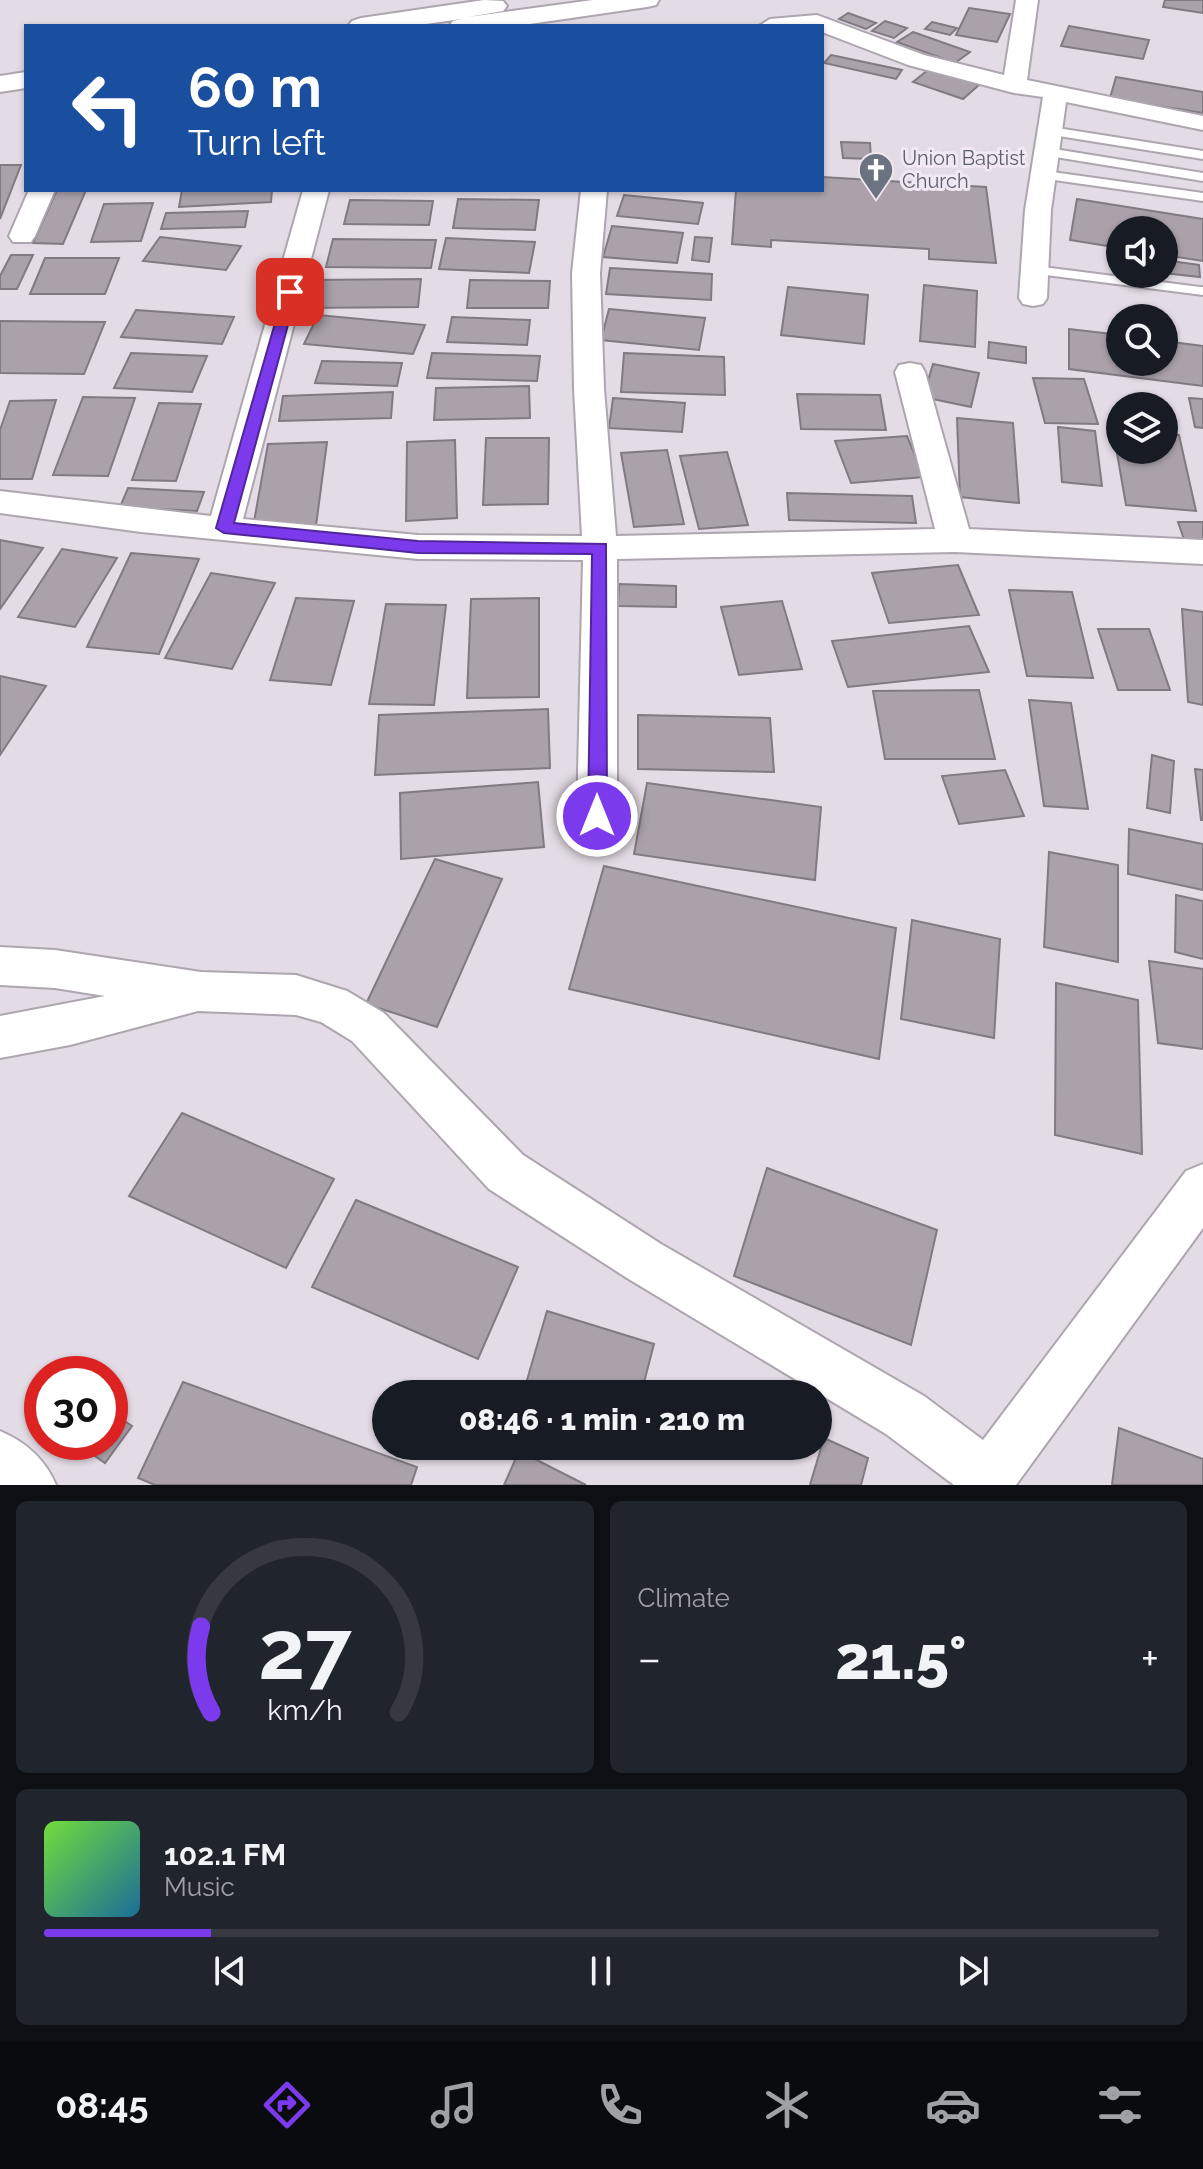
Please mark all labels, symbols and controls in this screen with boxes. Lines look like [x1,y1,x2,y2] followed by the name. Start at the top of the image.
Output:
[188,54,322,120] text: 60 m
[56,56,160,160] icon: left
[188,121,326,163] text: Turn left
[902,146,1026,193] place label: Union Baptist Church
[857,151,895,201] church icon: Union Baptist Church
[1106,216,1178,464] map controls
[1106,216,1178,288] button: sound
[256,258,324,326] pin
[268,270,312,314] icon: arrive
[1106,304,1178,376] button: search
[1106,392,1178,464] button: layers
[555,774,639,858] position arrow
[24,1356,128,1460] speed limit sign: 30
[459,1402,745,1437] text: 08:46 · 1 min · 210 m
[638,1583,730,1613] text: Climate
[258,1601,352,1698] text: 27
[835,1623,967,1693] text: 21.5°
[638,1633,661,1684] text: −
[1141,1633,1159,1684] text: +
[267,1693,342,1727] text: km/h
[164,1837,286,1872] text: 102.1 FM
[164,1872,235,1902] text: Music
[208,1949,252,1993] icon: previous
[579,1949,623,1993] icon: pause
[951,1949,995,1993] icon: next
[259,2077,315,2133] icon: directions
[426,2077,482,2133] icon: music
[592,2077,648,2133] icon: phone
[759,2077,815,2133] icon: climate
[925,2077,981,2133] icon: car
[1092,2077,1148,2133] icon: filters
[55,2084,149,2126] text: 08:45

